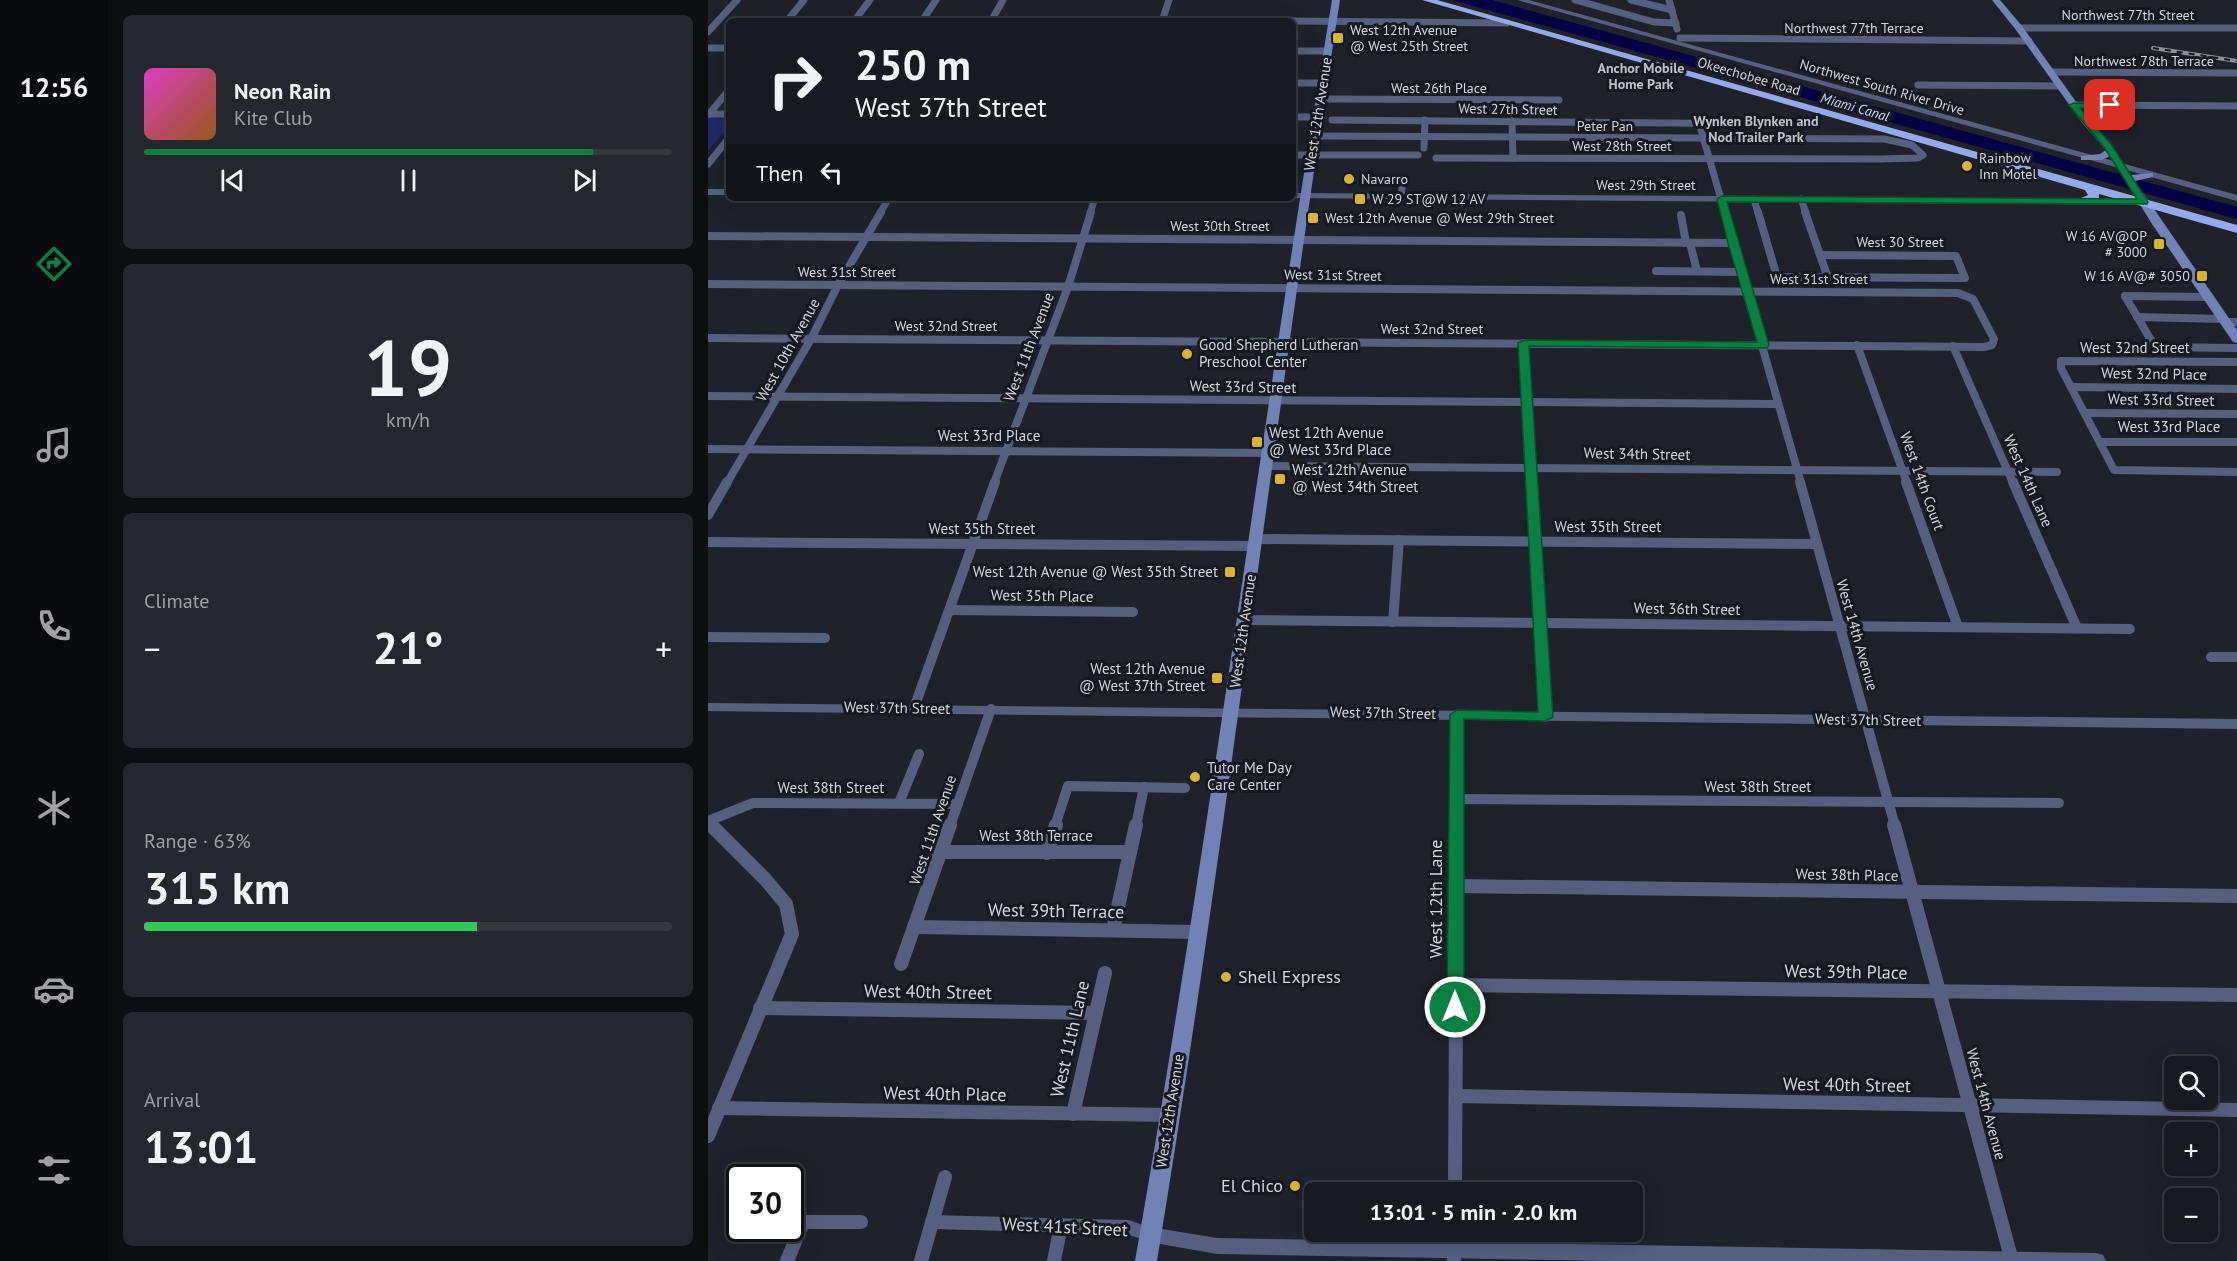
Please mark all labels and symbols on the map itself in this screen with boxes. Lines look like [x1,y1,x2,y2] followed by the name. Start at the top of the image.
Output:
[2062,6,2195,24] street label: Northwest 77th Street
[1784,19,1924,37] street label: Northwest 77th Terrace
[1350,21,1468,55] place label: West 12th Avenue @ West 25th Street
[1331,31,1345,45] marker: West 12th Avenue @ West 25th Street
[2074,52,2214,70] street label: Northwest 78th Terrace
[1695,53,1803,99] street label: Okeechobee Road
[1798,55,1966,119] street label: Northwest South River Drive
[1299,56,1336,172] street label: West 12th Avenue
[1598,59,1684,93] district label: Anchor Mobile Home Park
[1391,79,1487,97] street label: West 26th Place
[2084,79,2135,130] pin
[1818,89,1892,125] water label: Miami Canal
[1458,99,1558,119] street label: West 27th Street
[1693,112,1819,146] district label: Wynken Blynken and Nod Trailer Park
[1577,117,1633,135] street label: Peter Pan
[1572,137,1672,155] street label: West 28th Street
[1979,149,2037,183] place label: Rainbow Inn Motel
[1960,159,1974,173] marker: Rainbow Inn Motel
[1361,170,1408,188] place label: Navarro
[1342,172,1356,186] marker: Navarro
[1596,176,1696,194] street label: West 29th Street
[1372,190,1485,208] place label: W 29 ST@W 12 AV
[1353,192,1367,206] marker: W 29 ST@W 12 AV
[1325,209,1554,227] place label: West 12th Avenue @ West 29th Street
[1306,211,1320,225] marker: West 12th Avenue @ West 29th Street
[1170,217,1270,235] street label: West 30th Street
[2066,227,2147,261] place label: W 16 AV@OP # 3000
[1856,233,1944,251] street label: West 30 Street
[2152,237,2166,251] marker: W 16 AV@OP # 3000
[798,263,896,281] street label: West 31st Street
[1284,265,1382,285] street label: West 31st Street
[2084,267,2190,285] place label: W 16 AV@# 3050
[2195,269,2209,283] marker: W 16 AV@# 3050
[1770,270,1868,288] street label: West 31st Street
[999,290,1058,404] street label: West 11th Avenue
[751,295,824,405] street label: West 10th Avenue
[895,317,997,335] street label: West 32nd Street
[1381,320,1483,338] street label: West 32nd Street
[1199,335,1358,371] place label: Good Shepherd Lutheran Preschool Center
[2080,338,2190,357] street label: West 32nd Street
[1180,347,1194,361] marker: Good Shepherd Lutheran Preschool Center
[2101,363,2207,384] street label: West 32nd Place
[1190,376,1296,397] street label: West 33rd Street
[2108,389,2214,410] street label: West 33rd Street
[2118,417,2220,436] street label: West 33rd Place
[1269,423,1391,459] place label: West 12th Avenue @ West 33rd Place
[938,426,1040,445] street label: West 33rd Place
[1896,429,1949,533] street label: West 14th Court
[2000,432,2057,530] street label: West 14th Lane
[1250,435,1264,449] marker: West 12th Avenue @ West 33rd Place
[1583,443,1691,464] street label: West 34th Street
[1292,460,1418,496] place label: West 12th Avenue @ West 34th Street
[1273,472,1287,486] marker: West 12th Avenue @ West 34th Street
[1555,517,1661,536] street label: West 35th Street
[929,519,1035,538] street label: West 35th Street
[973,562,1218,581] place label: West 12th Avenue @ West 35th Street
[1223,565,1237,579] marker: West 12th Avenue @ West 35th Street
[1225,573,1260,689] street label: West 12th Avenue
[1833,577,1882,693] street label: West 14th Avenue
[990,585,1094,606] street label: West 35th Place
[1633,598,1741,619] street label: West 36th Street
[1079,659,1205,695] place label: West 12th Avenue @ West 37th Street
[1210,671,1224,685] marker: West 12th Avenue @ West 37th Street
[844,697,950,718] street label: West 37th Street
[1330,702,1436,723] street label: West 37th Street
[1815,709,1921,730] street label: West 37th Street
[1207,758,1292,794] place label: Tutor Me Day Care Center
[1188,770,1202,784] marker: Tutor Me Day Care Center
[905,772,960,887] street label: West 11th Avenue
[1705,777,1811,796] street label: West 38th Street
[778,778,884,797] street label: West 38th Street
[979,826,1093,845] street label: West 38th Terrace
[1424,839,1447,959] street label: West 12th Lane
[1795,864,1899,885] street label: West 38th Place
[988,898,1124,923] street label: West 39th Terrace
[1784,959,1908,984] street label: West 39th Place
[1238,965,1341,988] place label: Shell Express
[1219,970,1233,984] marker: Shell Express
[1423,975,1487,1039] position arrow
[1045,978,1094,1099] street label: West 11th Lane
[864,979,992,1004] street label: West 40th Street
[1962,1046,2011,1162] street label: West 14th Avenue
[1151,1053,1188,1169] street label: West 12th Avenue
[1783,1072,1911,1097] street label: West 40th Street
[883,1081,1007,1106] street label: West 40th Place
[726,1164,804,1242] speed limit sign: 30
[1221,1174,1283,1197] place label: El Chico
[1288,1179,1302,1193] marker: El Chico
[1002,1212,1128,1241] street label: West 41st Street

